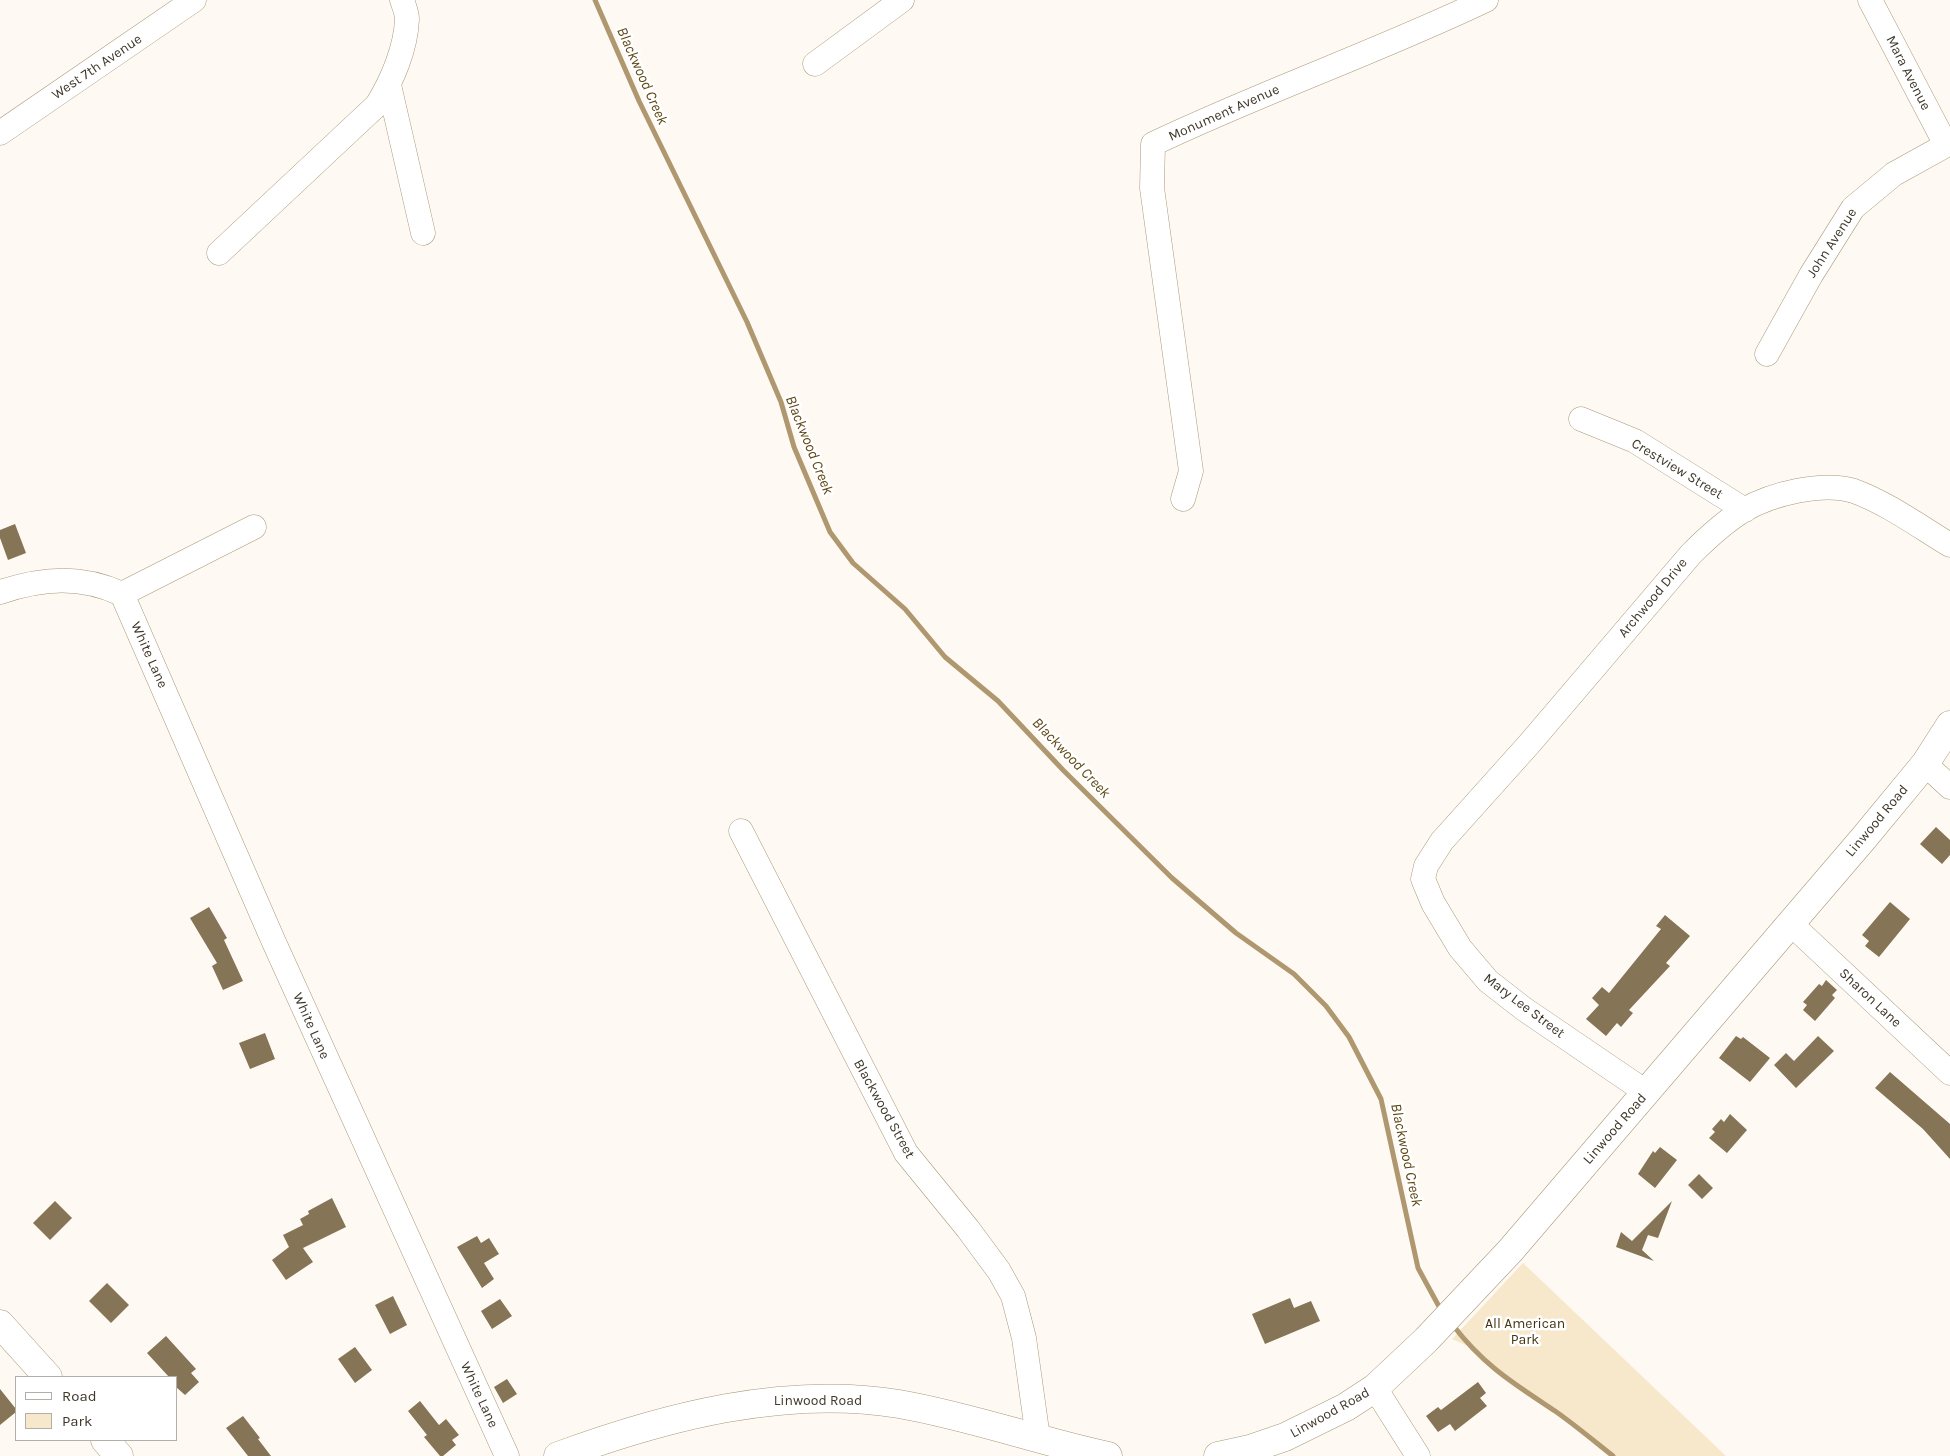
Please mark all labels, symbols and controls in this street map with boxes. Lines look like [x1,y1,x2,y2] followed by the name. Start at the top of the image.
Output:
[612,24,672,128] water label: Blackwood Creek
[49,31,145,103] street label: West 7th Avenue
[1882,33,1934,113] street label: Mara Avenue
[1166,81,1282,145] street label: Monument Avenue
[1803,205,1861,281] street label: John Avenue
[781,393,837,497] water label: Blackwood Creek
[1628,435,1726,503] street label: Crestview Street
[1615,555,1691,641] street label: Archwood Drive
[127,619,171,691] street label: White Lane
[1028,714,1114,802] water label: Blackwood Creek
[1842,782,1912,860] street label: Linwood Road
[1835,965,1905,1031] street label: Sharon Lane
[1480,970,1568,1042] street label: Mary Lee Street
[289,990,333,1062] street label: White Lane
[850,1056,918,1162] street label: Blackwood Street
[1580,1090,1650,1168] street label: Linwood Road
[1386,1102,1426,1208] water label: Blackwood Creek
[1485,1316,1565,1348] park label: All American Park
[456,1359,502,1431] street label: White Lane
[15,1376,178,1441] legend
[1287,1384,1373,1442] street label: Linwood Road
[62,1387,97,1405] text: Road
[774,1393,862,1409] street label: Linwood Road
[62,1412,92,1430] text: Park

